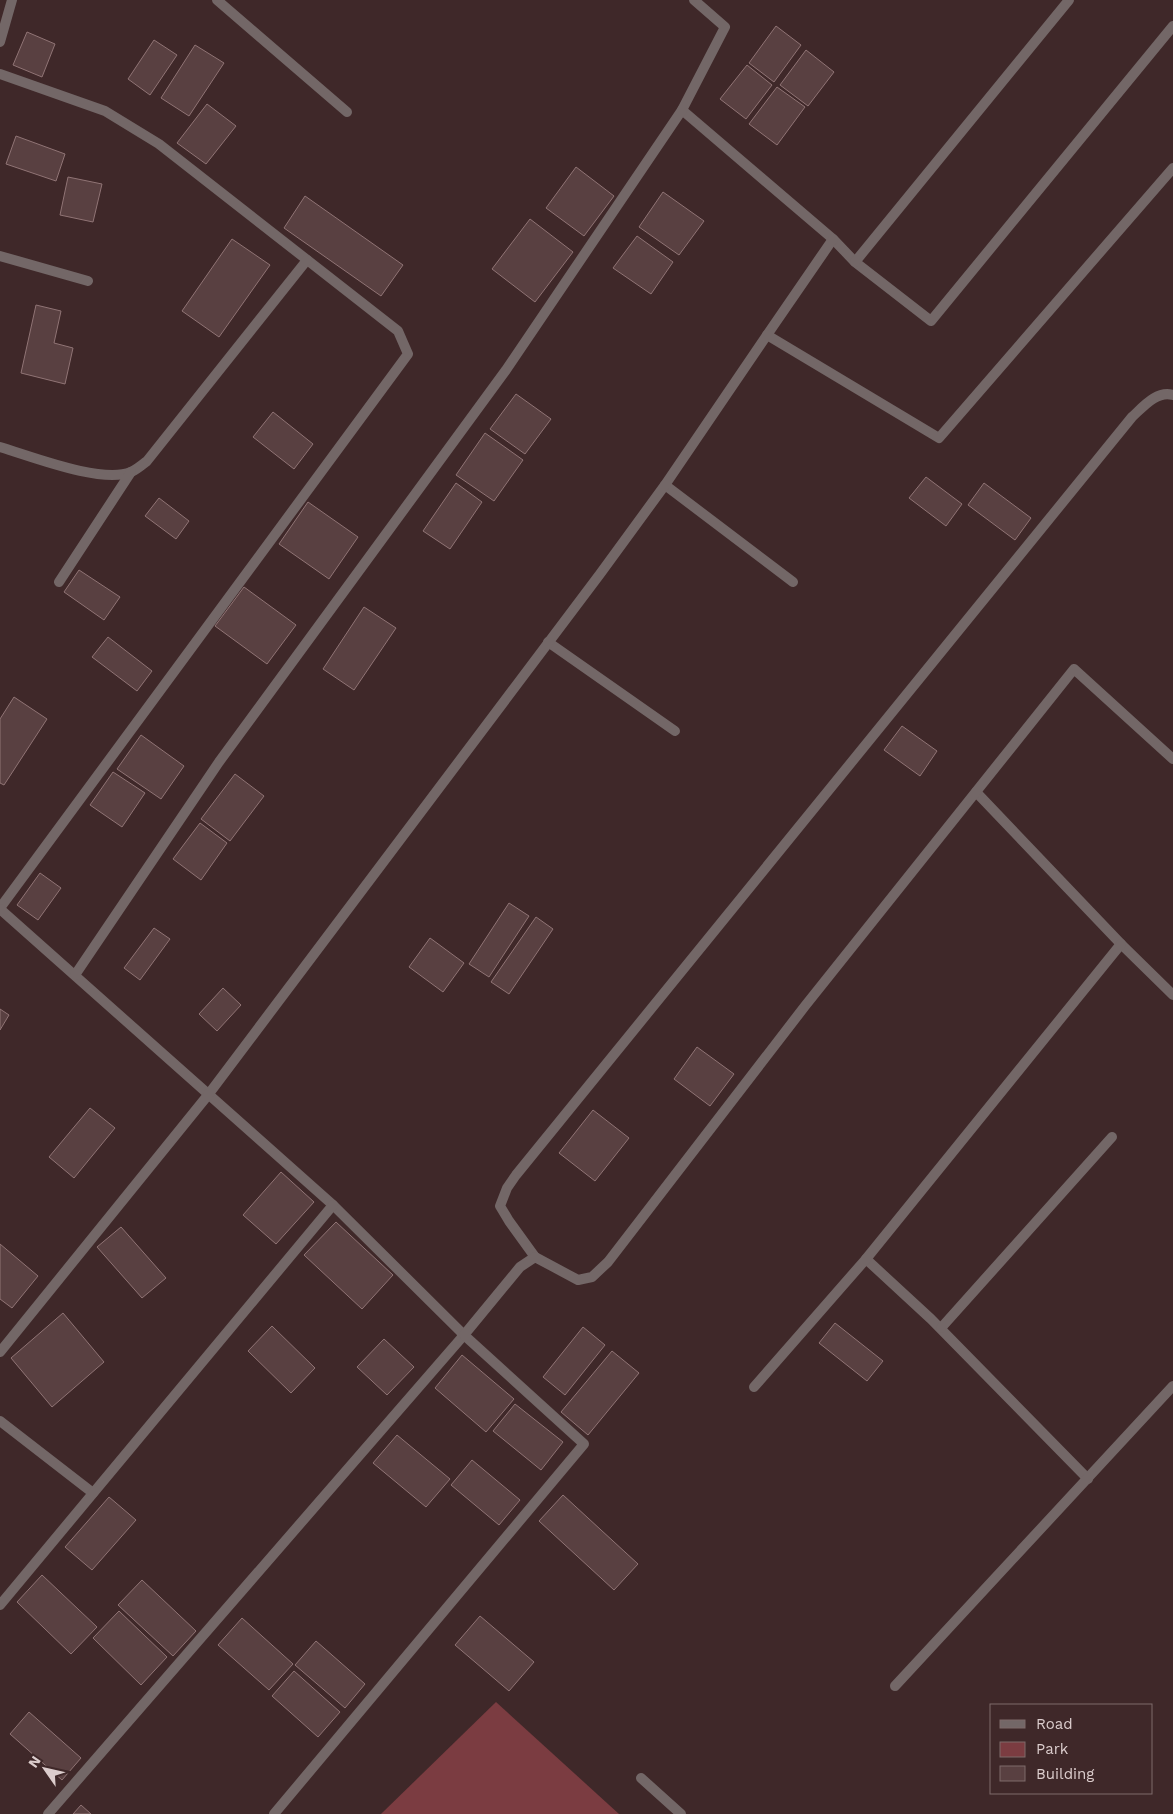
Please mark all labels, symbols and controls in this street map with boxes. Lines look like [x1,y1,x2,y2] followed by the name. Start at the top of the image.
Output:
[990,1704,1153,1794] legend
[1036,1715,1073,1733] text: Road
[1036,1740,1069,1758] text: Park
[20,1744,70,1794] north arrow
[25,1753,44,1771] text: N
[1036,1765,1094,1783] text: Building

